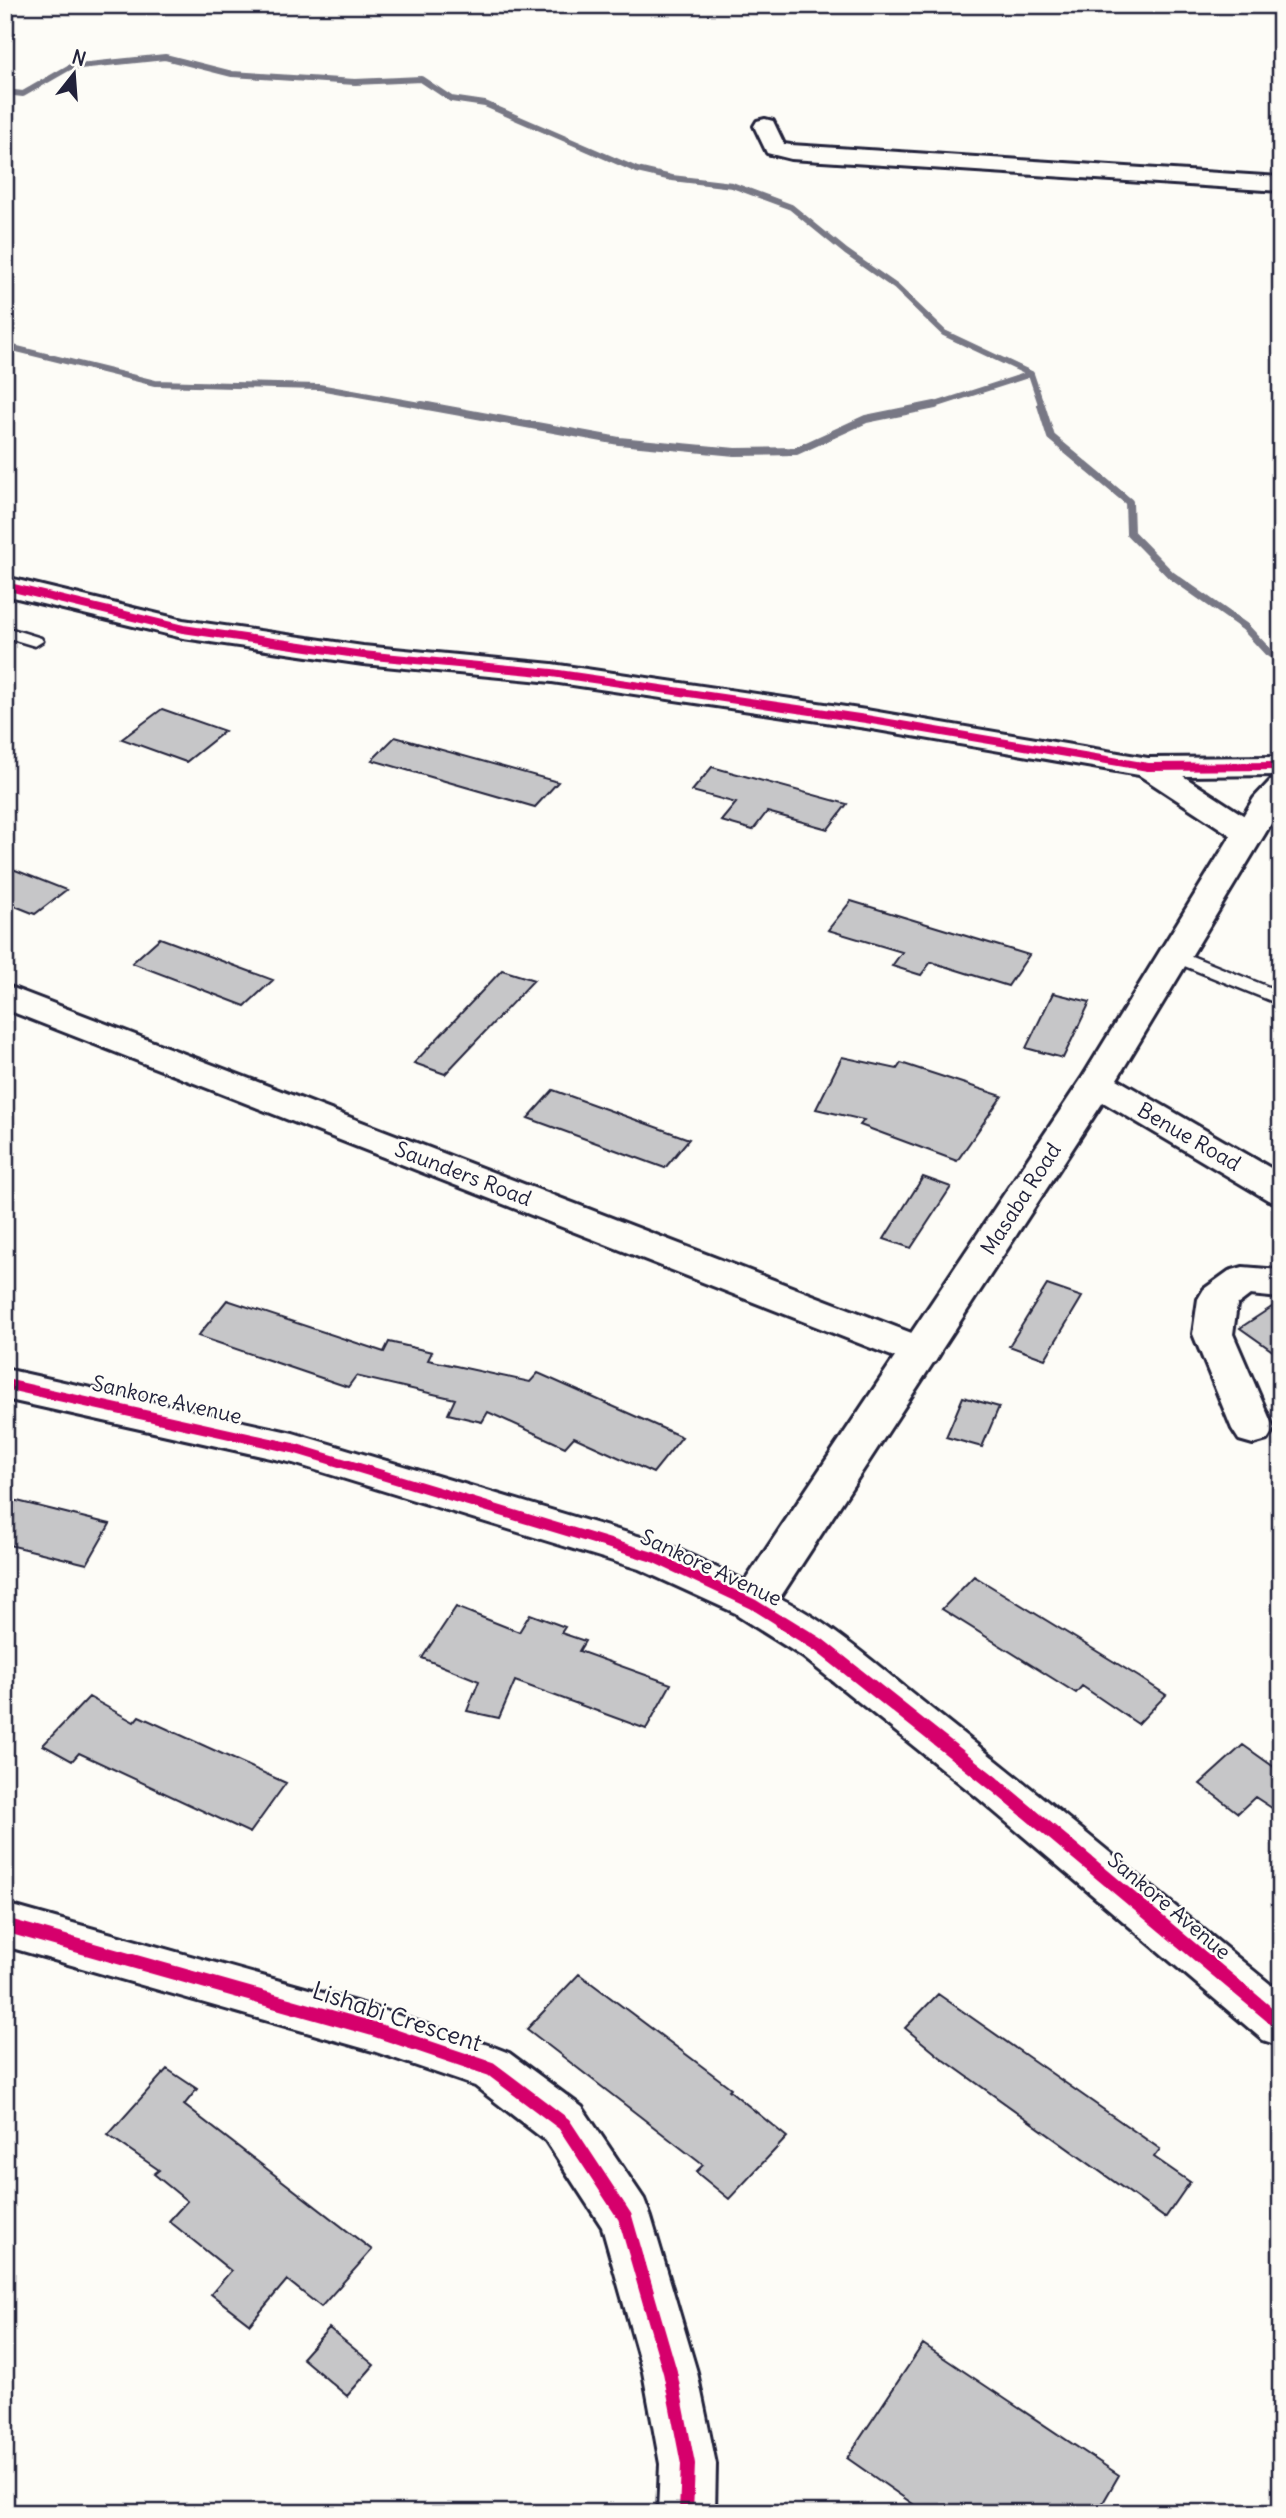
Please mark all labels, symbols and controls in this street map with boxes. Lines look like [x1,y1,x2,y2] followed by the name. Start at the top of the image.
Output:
[38,38,108,108] north arrow
[69,44,89,71] text: N
[1133,1096,1246,1177] street label: Benue Road
[391,1135,535,1212] street label: Saunders Road
[974,1138,1067,1260] street label: Masaba Road
[90,1369,245,1430] street label: Sankore Avenue
[636,1523,786,1612] street label: Sankore Avenue
[1102,1846,1237,1965] street label: Sankore Avenue
[309,1975,486,2058] street label: Lishabi Crescent

